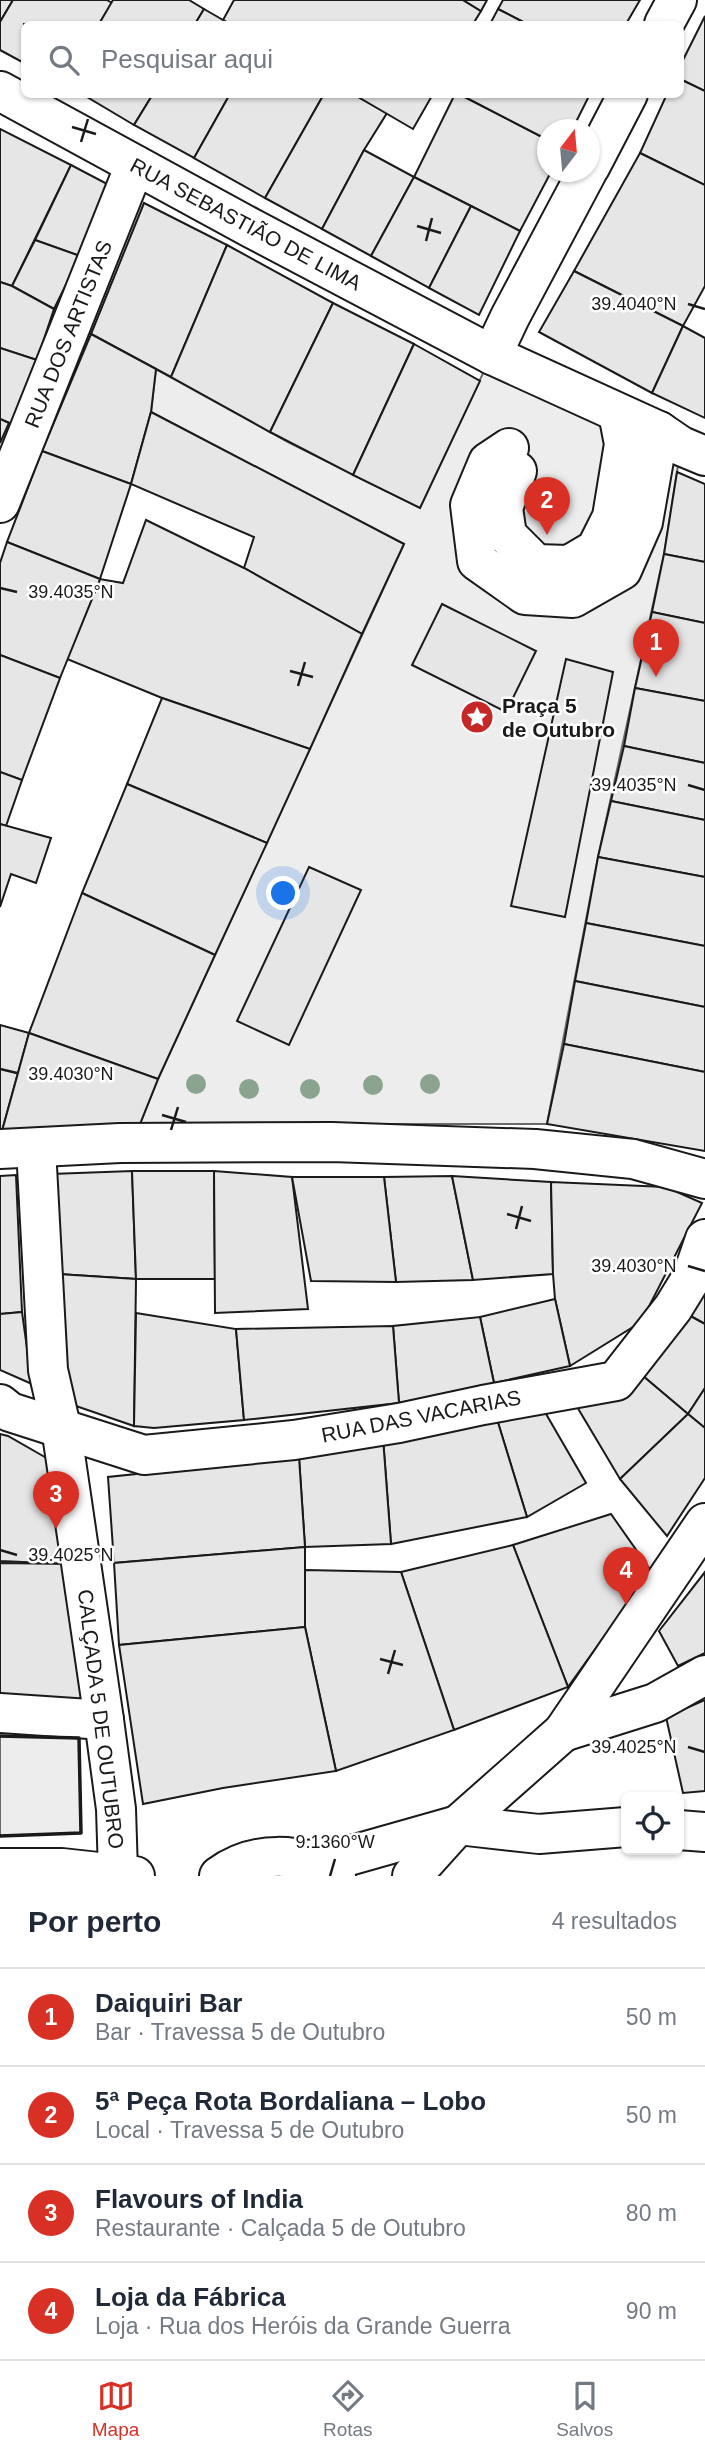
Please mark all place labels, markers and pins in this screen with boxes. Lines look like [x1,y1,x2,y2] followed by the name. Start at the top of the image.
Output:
[524,477,570,535] pin: 2
[633,619,679,677] pin: 1
[502,694,615,741] place label: Praça 5 de Outubro
[458,698,496,736] place icon: Praça 5 de Outubro
[33,1471,79,1529] pin: 3
[603,1547,649,1605] pin: 4

